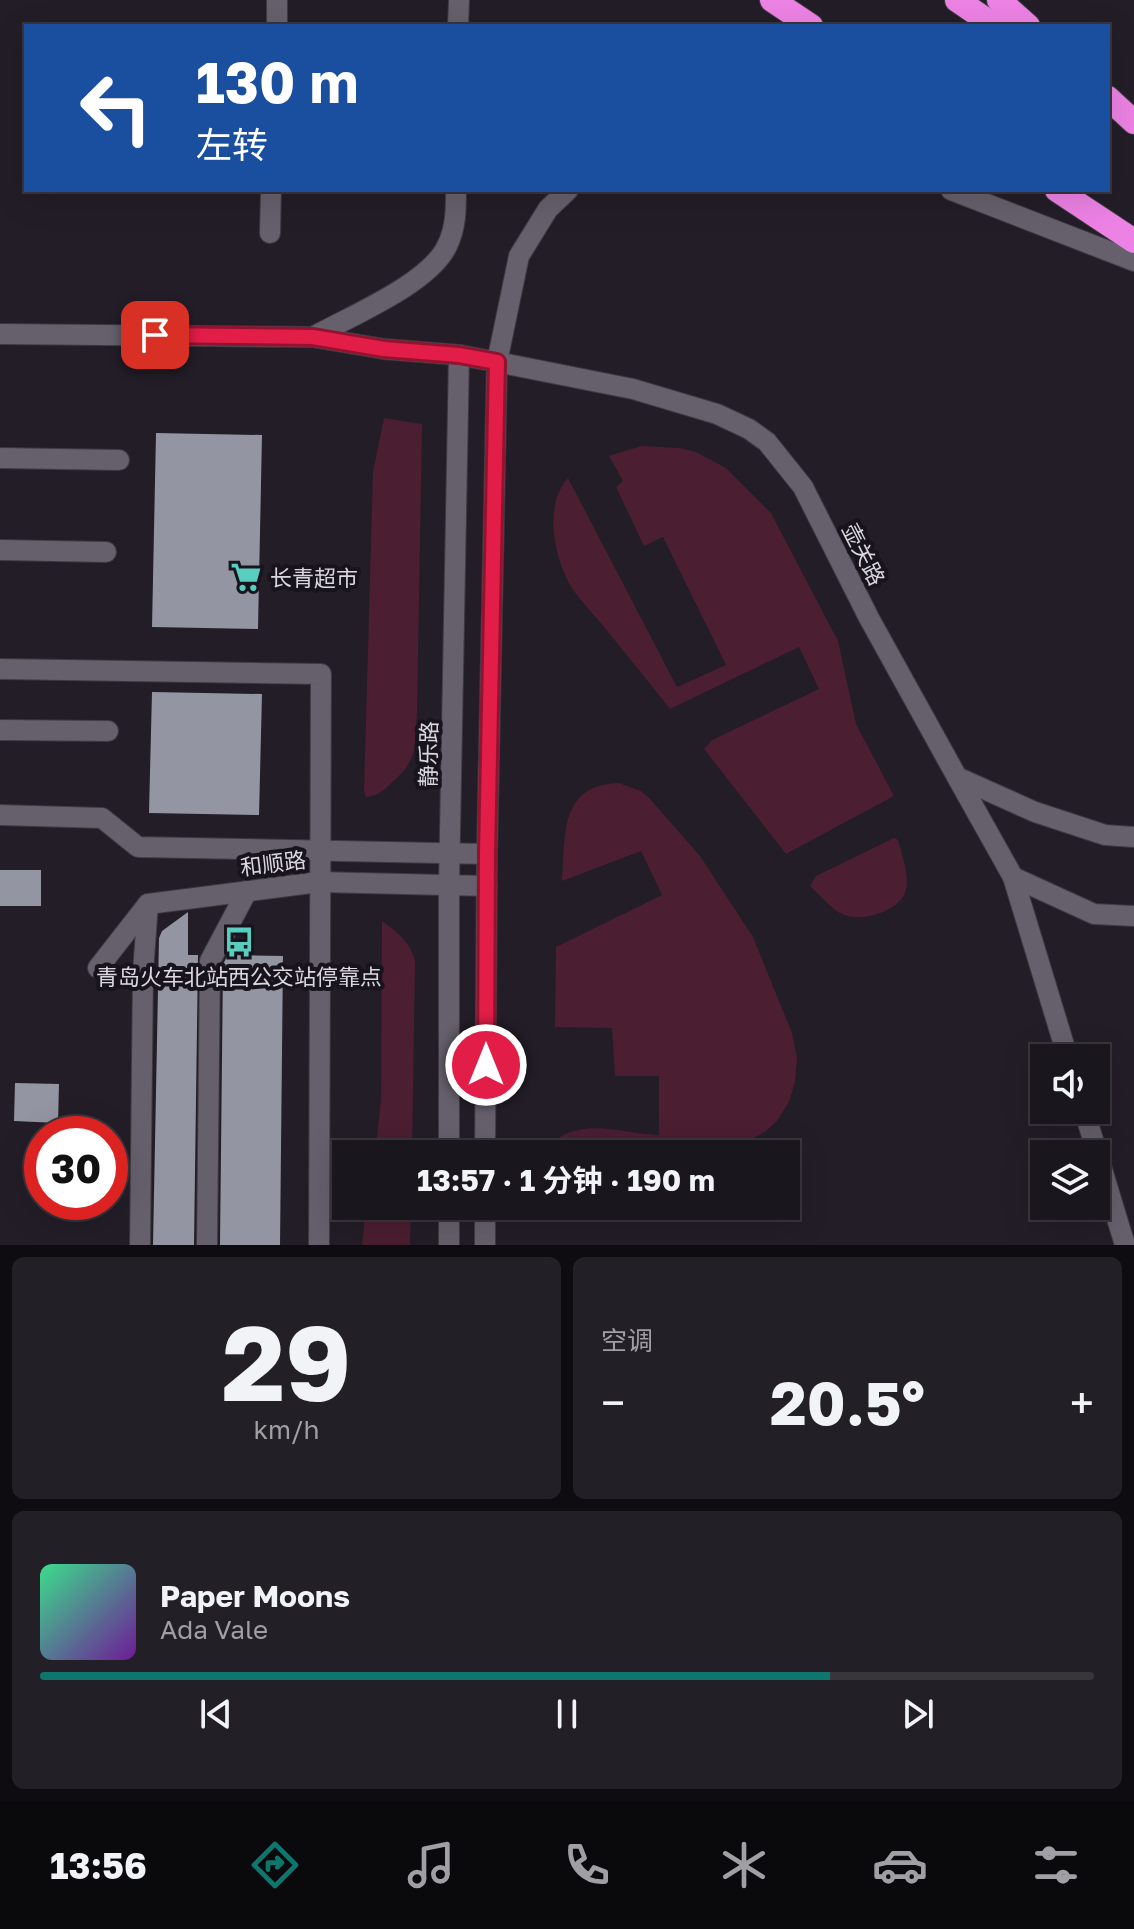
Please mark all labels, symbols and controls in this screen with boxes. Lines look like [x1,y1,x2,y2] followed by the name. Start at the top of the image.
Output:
[196,48,358,115] text: 130 m
[64,56,168,160] icon: left
[196,123,268,166] text: 左转
[121,301,189,369] pin
[133,313,177,357] icon: arrive
[837,518,891,590] street label: 壶关路
[229,560,263,594] supermarket icon: 长青超市
[270,564,358,591] place label: 长青超市
[414,721,442,787] street label: 静乐路
[239,846,307,880] street label: 和顺路
[222,925,256,959] bus stop icon: 青岛火车北站西公交站停靠点
[96,963,382,990] place label: 青岛火车北站西公交站停靠点
[444,1023,528,1107] position arrow
[1030,1044,1110,1220] map controls
[1030,1044,1110,1124] button: sound
[24,1116,128,1220] speed limit sign: 30
[1030,1140,1110,1220] button: layers
[417,1162,715,1198] text: 13:57 · 1 分钟 · 190 m
[222,1299,351,1424] text: 29
[601,1325,653,1356] text: 空调
[770,1366,925,1438] text: 20.5°
[601,1376,625,1429] text: −
[1070,1376,1094,1429] text: +
[253,1414,320,1445] text: km/h
[160,1578,350,1614] text: Paper Moons
[160,1614,268,1645] text: Ada Vale
[194,1692,238,1736] icon: previous
[545,1692,589,1736] icon: pause
[896,1692,940,1736] icon: next
[247,1837,303,1893] icon: directions
[403,1837,459,1893] icon: music
[559,1837,615,1893] icon: phone
[716,1837,772,1893] icon: climate
[872,1837,928,1893] icon: car
[1028,1837,1084,1893] icon: filters
[50,1844,147,1887] text: 13:56

